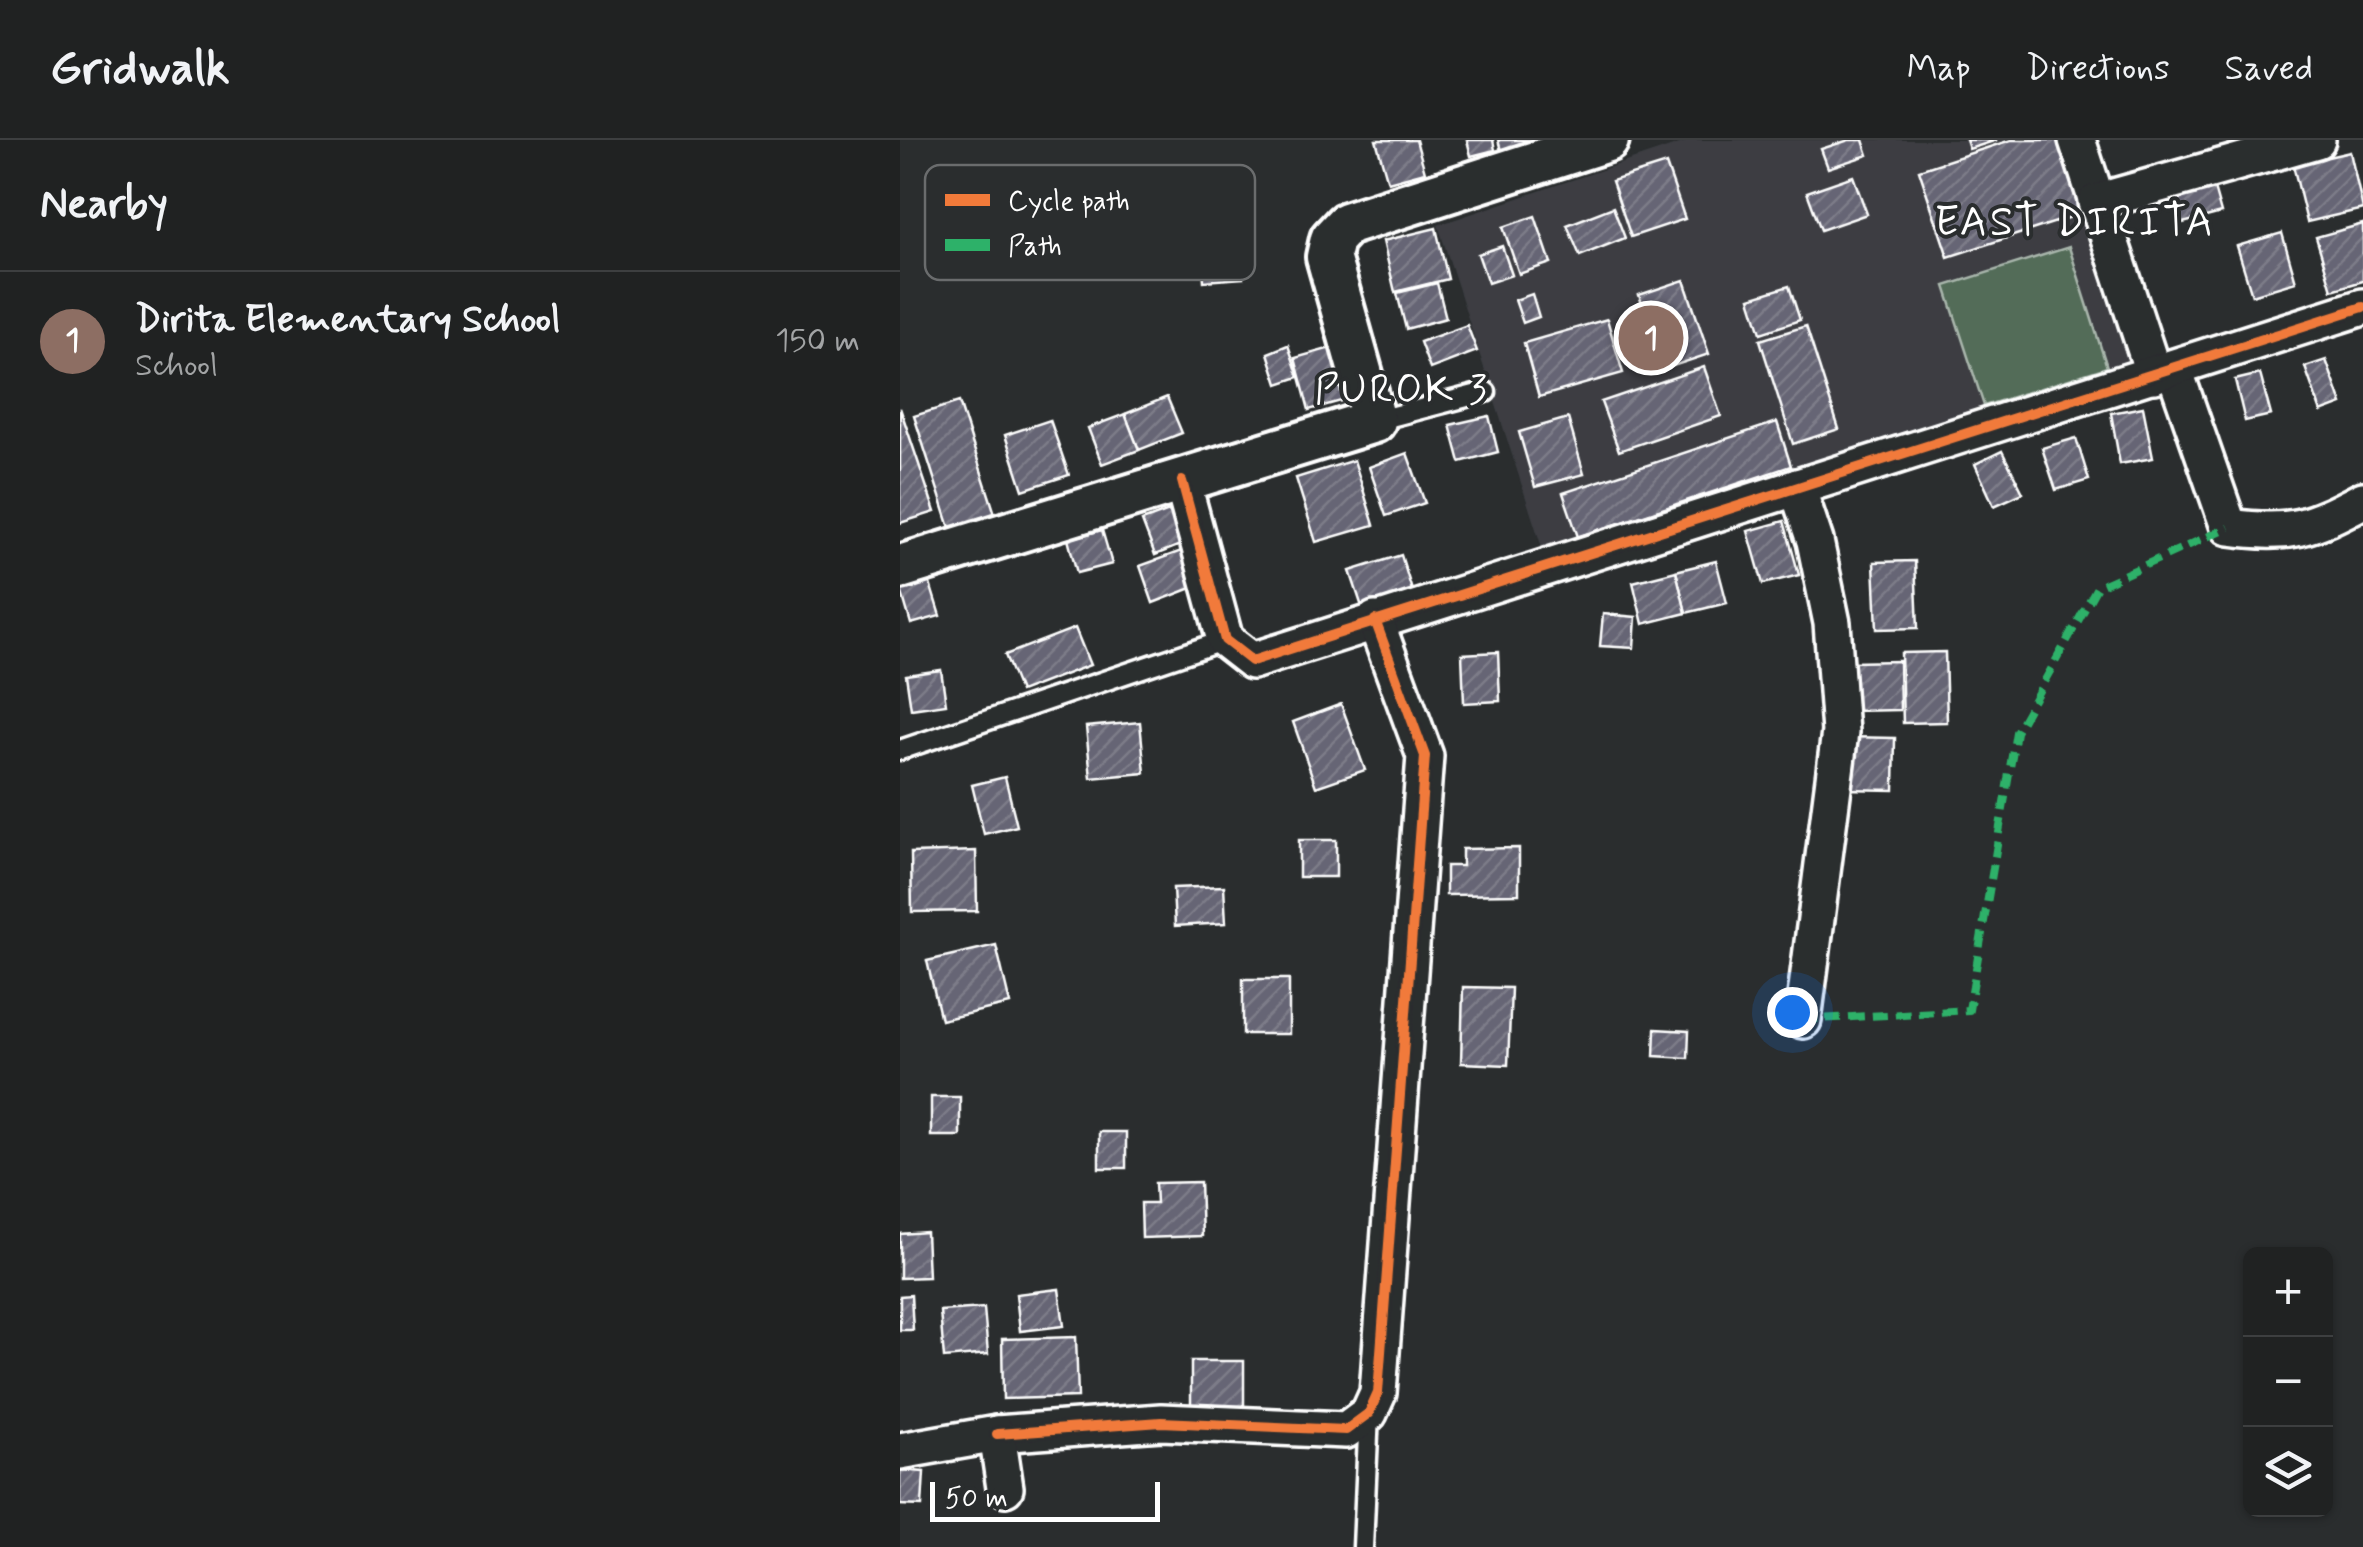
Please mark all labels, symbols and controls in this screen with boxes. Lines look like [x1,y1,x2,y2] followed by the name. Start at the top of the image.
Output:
[50,38,230,101] text: Gridwalk
[1907,46,1971,92] text: Map
[2026,46,2170,92] text: Directions
[2225,46,2313,92] text: Saved
[925,165,1255,280] legend
[40,178,168,233] text: Nearby
[1008,184,1130,221] text: Cycle path
[1935,196,2215,251] district label: EAST DIRITA
[1008,229,1062,266] text: Path
[135,296,560,345] text: Dirita Elementary School
[1618,300,1684,376] pin: 1
[65,320,80,362] text: 1
[775,320,860,362] text: 150 m
[135,345,218,387] text: School
[1315,365,1489,417] district label: PUROK 3
[1767,987,1818,1038] your location
[2243,1247,2333,1517] map controls
[2243,1247,2333,1337] button: +
[2243,1337,2333,1427] button: −
[2243,1427,2333,1517] button: layers
[930,1477,1160,1522] scale bar
[945,1481,1008,1518] text: 50 m

